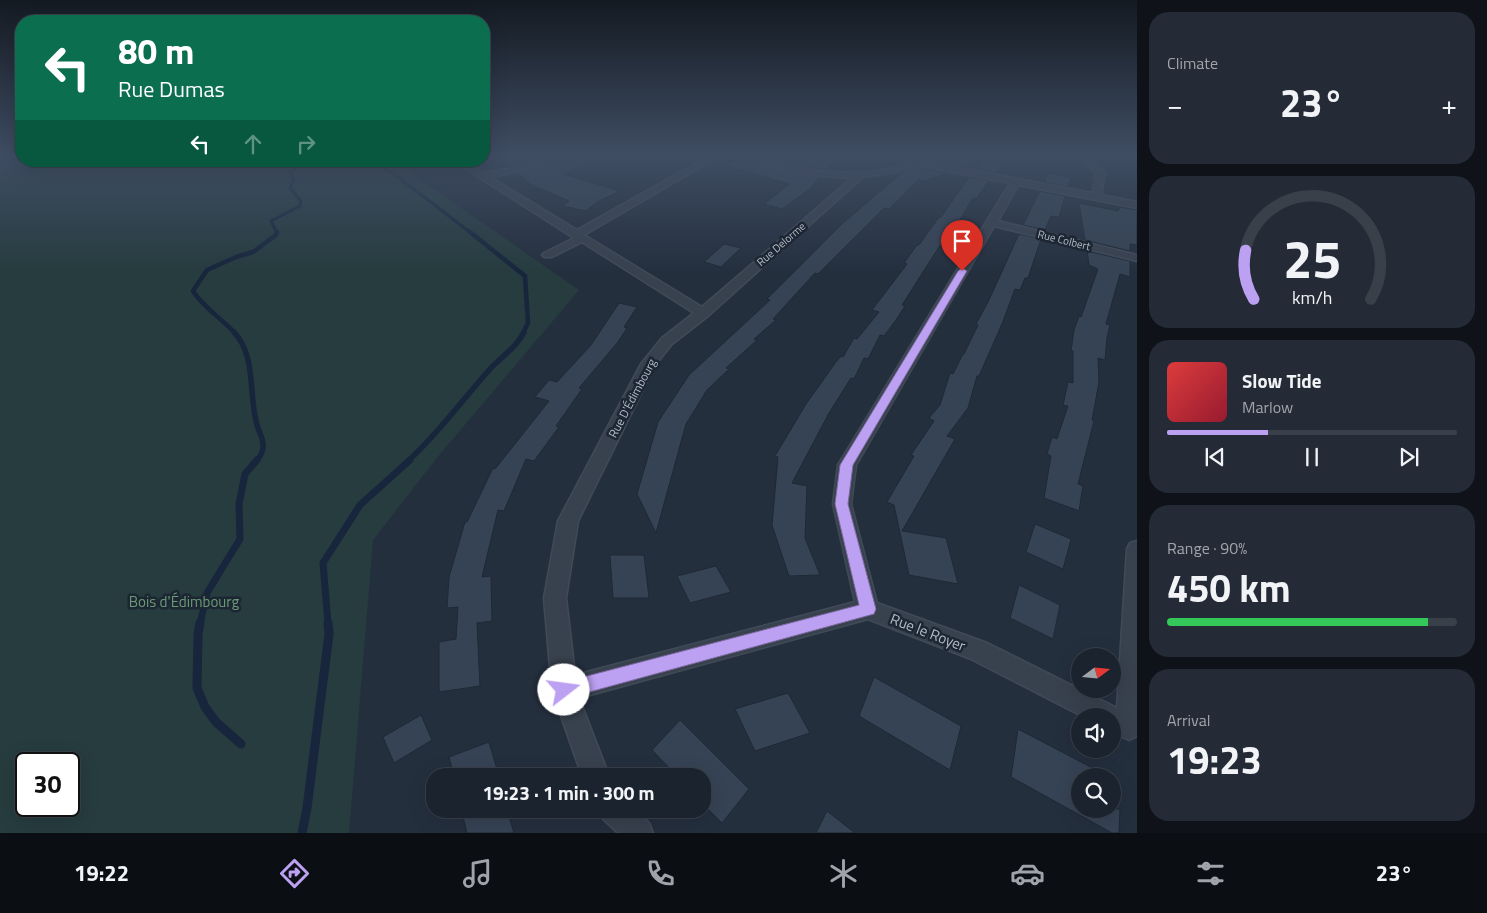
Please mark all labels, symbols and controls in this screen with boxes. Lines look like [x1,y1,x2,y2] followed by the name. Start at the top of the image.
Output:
[118,24,194,78] text: 80 m
[35,35,100,100] icon: left
[1167,51,1218,75] text: Climate
[118,72,225,106] text: Rue Dumas
[1280,74,1344,132] text: 23°
[1167,83,1183,126] text: −
[1441,83,1457,126] text: +
[186,130,214,158] icon: left
[239,130,267,158] icon: ahead
[292,130,320,158] icon: right
[753,218,809,270] street label: Rue Delorme
[1283,219,1341,298] text: 25
[941,220,983,271] pin
[1036,226,1092,254] street label: Rue Colbert
[948,227,976,255] icon: arrive
[1292,284,1332,311] text: km/h
[603,355,661,441] street label: Rue D'Édimbourg
[1242,366,1321,395] text: Slow Tide
[1242,395,1293,419] text: Marlow
[1201,443,1229,471] icon: previous
[1298,443,1326,471] icon: pause
[1395,443,1423,471] icon: next
[1167,536,1247,560] text: Range · 90%
[1167,559,1291,617] text: 450 km
[129,590,239,613] park label: Bois d'Édimbourg
[887,607,969,657] street label: Rue le Royer
[1071,648,1121,698] north arrow
[1071,648,1121,818] map controls
[537,663,589,715] position arrow
[1071,708,1121,758] button: sound
[1167,708,1210,732] text: Arrival
[1167,731,1262,789] text: 19:23
[15,752,80,817] speed limit sign: 30
[1071,768,1121,818] button: search
[482,778,655,807] text: 19:23 · 1 min · 300 m
[74,856,129,890] text: 19:22
[277,856,312,891] icon: directions
[460,856,495,891] icon: music
[643,856,678,891] icon: phone
[826,856,861,891] icon: climate
[1010,856,1045,891] icon: car
[1193,856,1228,891] icon: filters
[1376,856,1413,890] text: 23°

